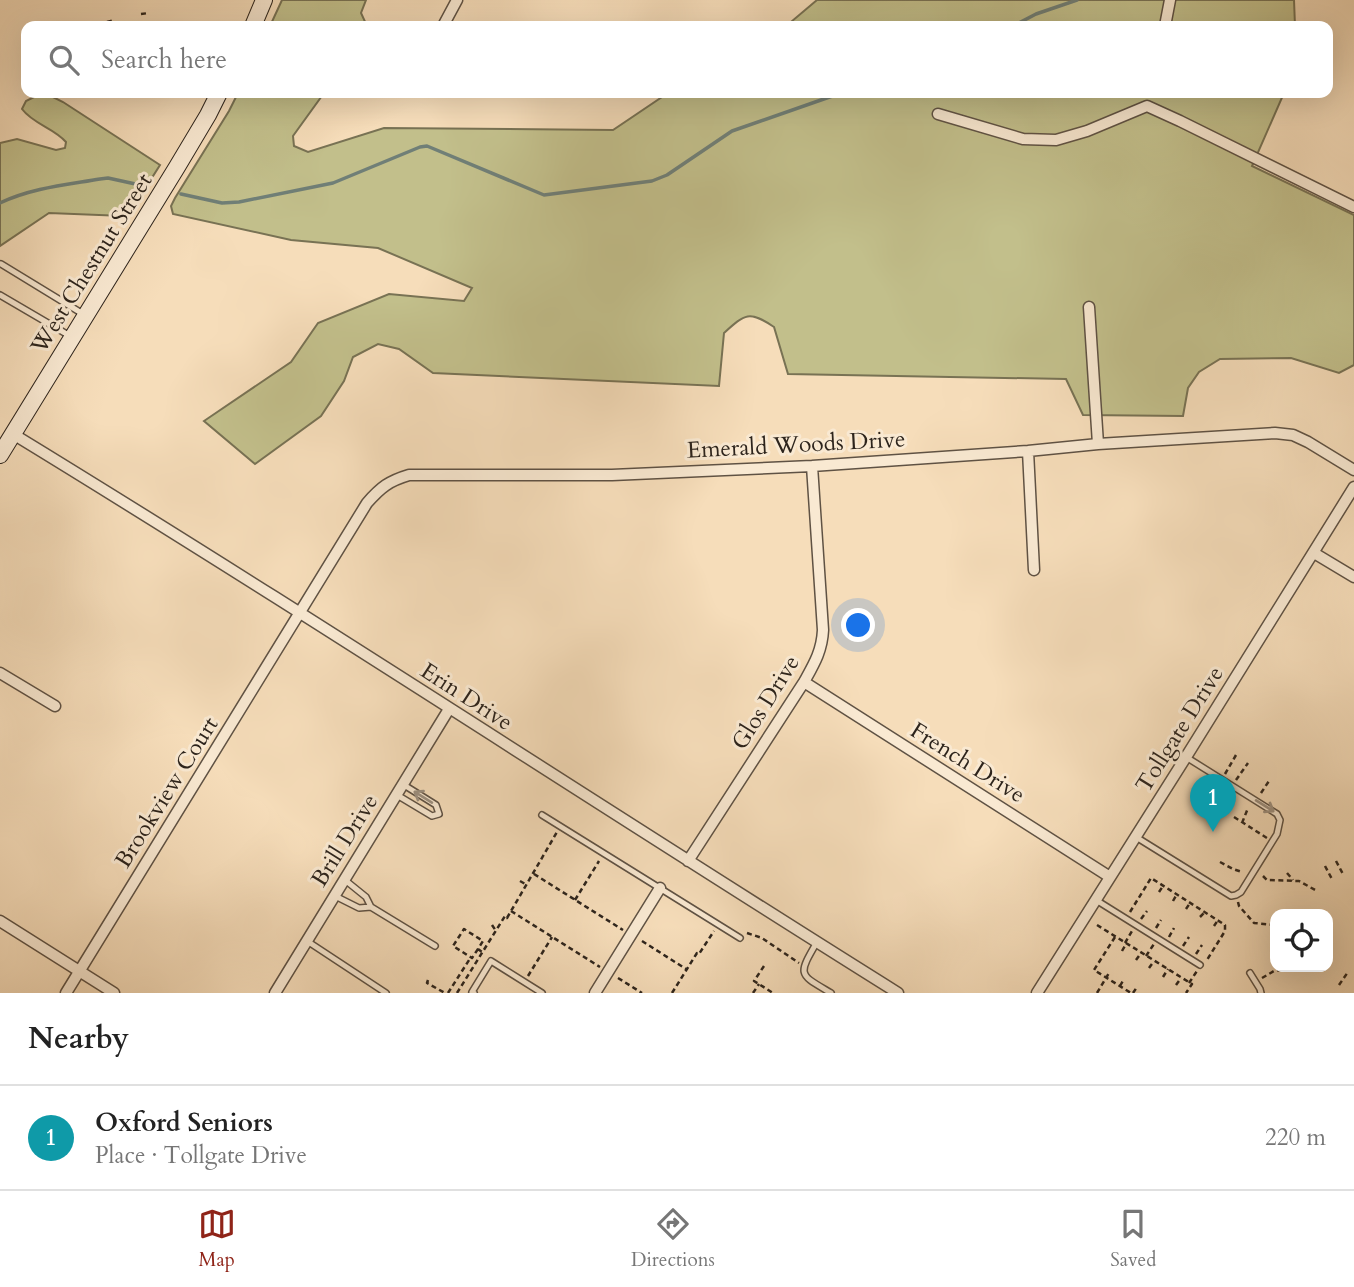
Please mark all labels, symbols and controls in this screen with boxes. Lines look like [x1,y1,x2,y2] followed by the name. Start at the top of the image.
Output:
[21,21,1333,98] search box
[45,41,83,79] icon: search
[101,42,227,77] text: Search here
[23,167,159,360] street label: West Chestnut Street
[686,423,906,466] street label: Emerald Woods Drive
[841,608,875,642] your location
[724,649,807,755] street label: Glos Drive
[415,655,519,738] street label: Erin Drive
[1128,660,1231,798] street label: Tollgate Drive
[108,711,225,874] street label: Brookview Court
[904,715,1031,810] street label: French Drive
[1190,774,1236,832] pin: 1
[304,788,385,893] street label: Brill Drive
[413,790,433,804] one-way arrow
[1255,799,1274,814] one-way arrow
[1270,909,1333,972] map controls
[1270,909,1333,972] button: locate
[28,1018,129,1059] text: Nearby
[95,1105,273,1140] text: Oxford Seniors
[45,1122,57,1153] text: 1
[1265,1122,1326,1153] text: 220 m
[95,1140,307,1171] text: Place · Tollgate Drive
[198,1205,236,1273] tab: Map
[631,1205,715,1273] tab: Directions
[1110,1205,1156,1273] tab: Saved

